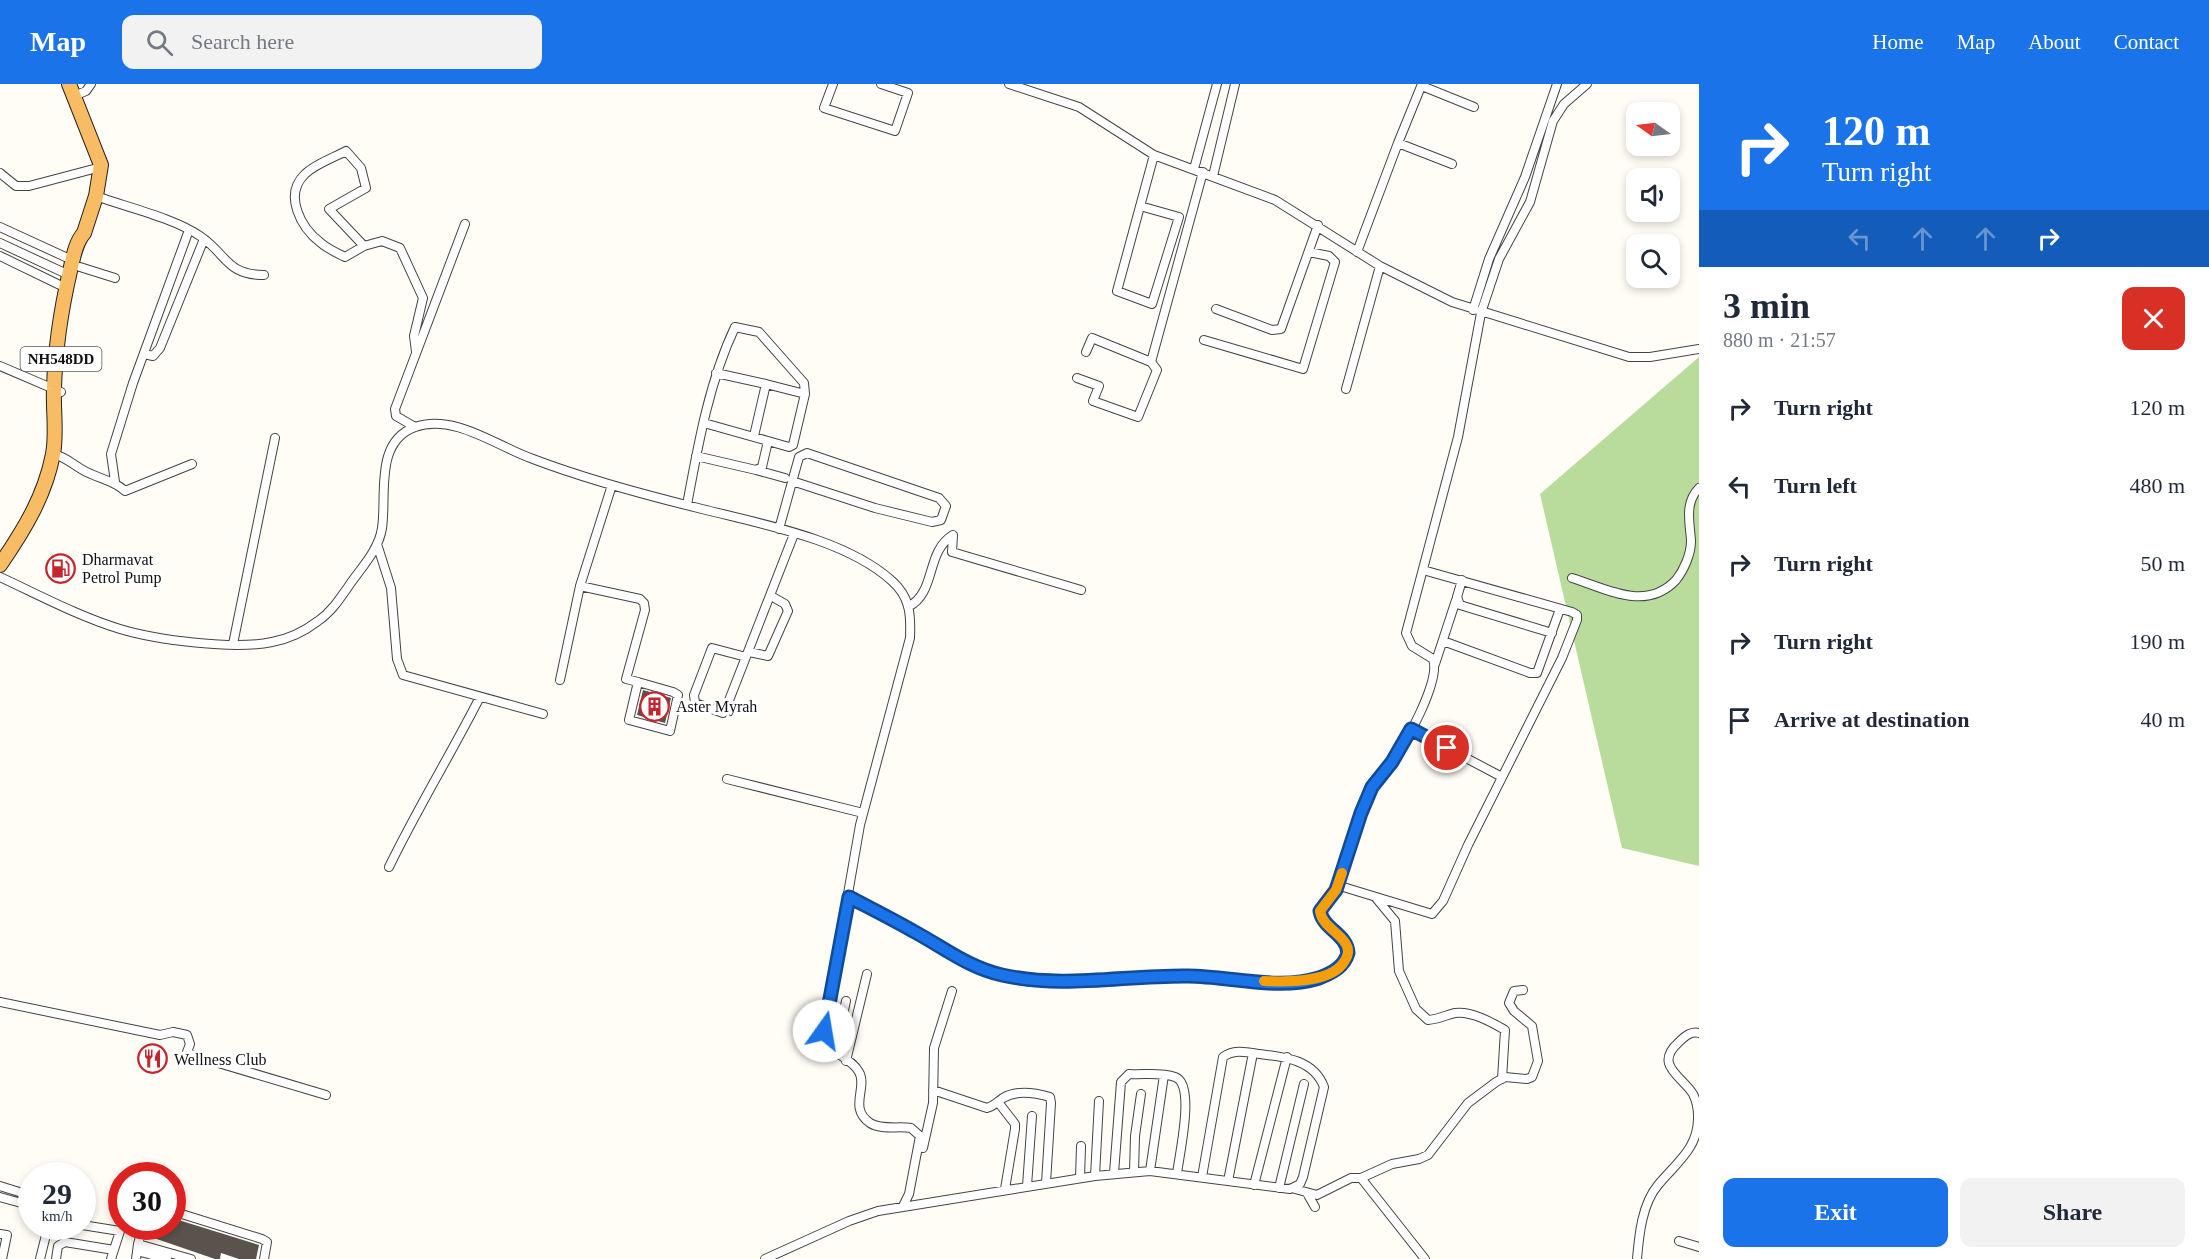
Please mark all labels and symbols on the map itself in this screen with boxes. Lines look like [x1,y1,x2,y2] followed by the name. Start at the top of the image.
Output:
[1626,102,1680,156] north arrow
[20,347,101,371] road number: NH548DD
[82,551,162,587] place label: Dharmavat Petrol Pump
[45,552,77,584] fuel station icon: Dharmavat Petrol Pump
[639,690,671,722] building icon: Aster Myrah
[676,698,757,716] place label: Aster Myrah
[1421,722,1472,773] pin
[792,999,856,1063] position arrow
[137,1043,169,1075] restaurant icon: Wellness Club
[174,1051,266,1068] place label: Wellness Club
[108,1162,186,1240] speed limit sign: 30

